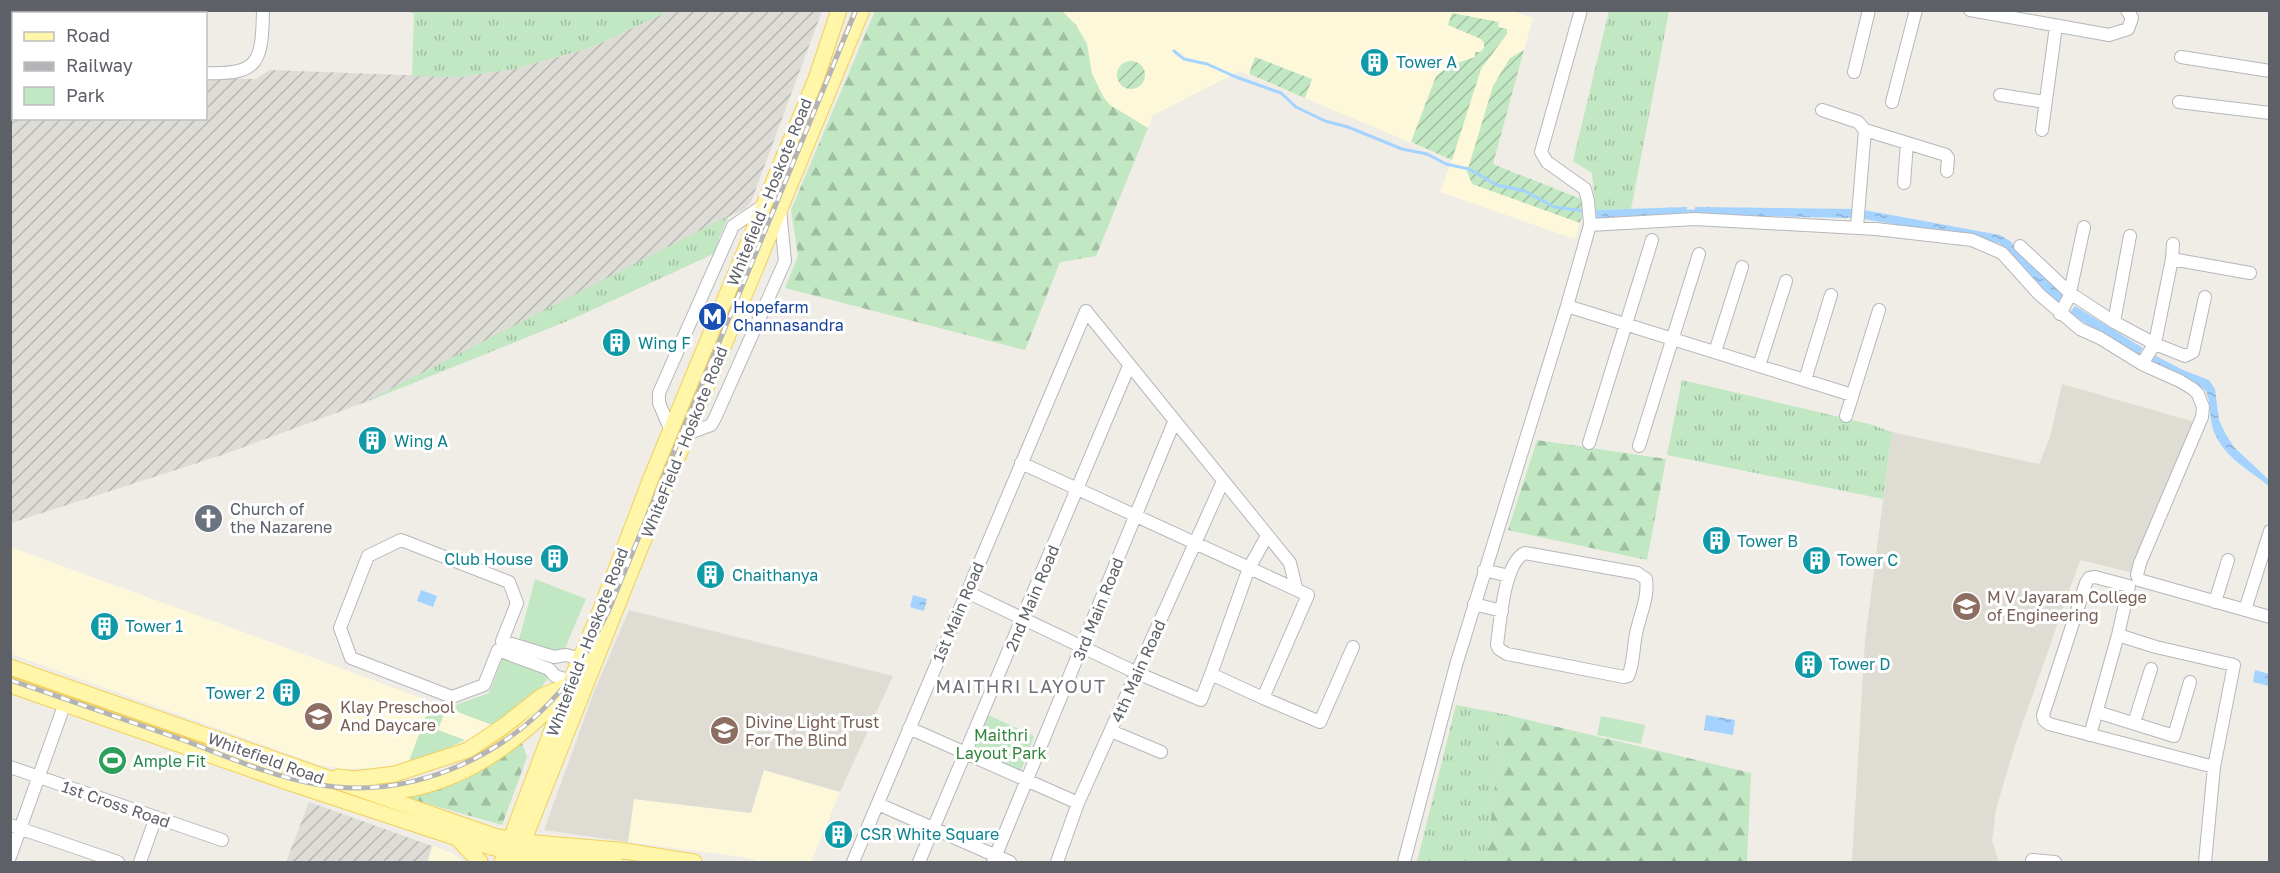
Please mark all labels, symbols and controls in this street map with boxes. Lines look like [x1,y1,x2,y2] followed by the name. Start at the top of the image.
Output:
[12,12,207,120] legend
[66,24,110,46] text: Road
[1359,46,1391,78] building icon: Tower A
[1396,52,1457,72] place label: Tower A
[66,54,133,76] text: Railway
[66,84,105,106] text: Park
[722,95,816,289] street label: Whitefield - Hoskote Road
[733,297,844,335] place label: Hopefarm Channasandra
[696,300,728,332] metro station icon: Hopefarm Channasandra
[601,327,633,359] building icon: Wing F
[638,333,691,353] place label: Wing F
[636,343,732,541] street label: WhiteField - Hoskote Road
[357,425,389,457] building icon: Wing A
[394,431,448,451] place label: Wing A
[230,499,332,537] place label: Church of the Nazarene
[193,502,225,534] church icon: Church of the Nazarene
[1700,525,1732,557] building icon: Tower B
[1737,531,1798,551] place label: Tower B
[1001,542,1063,654] street label: 2nd Main Road
[538,543,570,575] building icon: Club House
[1800,544,1832,576] building icon: Tower C
[542,545,632,739] street label: Whitefield - Hoskote Road
[444,549,533,569] place label: Club House
[1837,550,1898,570] place label: Tower C
[1068,555,1128,663] street label: 3rd Main Road
[695,559,727,591] building icon: Chaithanya
[928,559,988,665] street label: 1st Main Road
[732,565,818,585] place label: Chaithanya
[1987,587,2147,625] place label: M V Jayaram College of Engineering
[1950,590,1982,622] school or university icon: M V Jayaram College of Engineering
[88,610,120,642] building icon: Tower 1
[125,616,183,636] place label: Tower 1
[1106,617,1170,725] street label: 4th Main Road
[1792,648,1824,680] building icon: Tower D
[1829,654,1890,674] place label: Tower D
[935,675,1107,697] district label: MAITHRI LAYOUT
[270,677,302,709] building icon: Tower 2
[205,683,265,703] place label: Tower 2
[340,697,455,735] place label: Klay Preschool And Daycare
[303,700,335,732] school or university icon: Klay Preschool And Daycare
[745,712,879,750] place label: Divine Light Trust For The Blind
[708,715,740,747] school or university icon: Divine Light Trust For The Blind
[956,725,1046,763] park label: Maithri Layout Park
[205,728,327,788] street label: Whitefield Road
[96,745,128,777] sports icon: Ample Fit
[133,751,206,771] place label: Ample Fit
[59,776,173,832] street label: 1st Cross Road
[823,818,855,850] building icon: CSR White Square
[860,824,999,844] place label: CSR White Square

